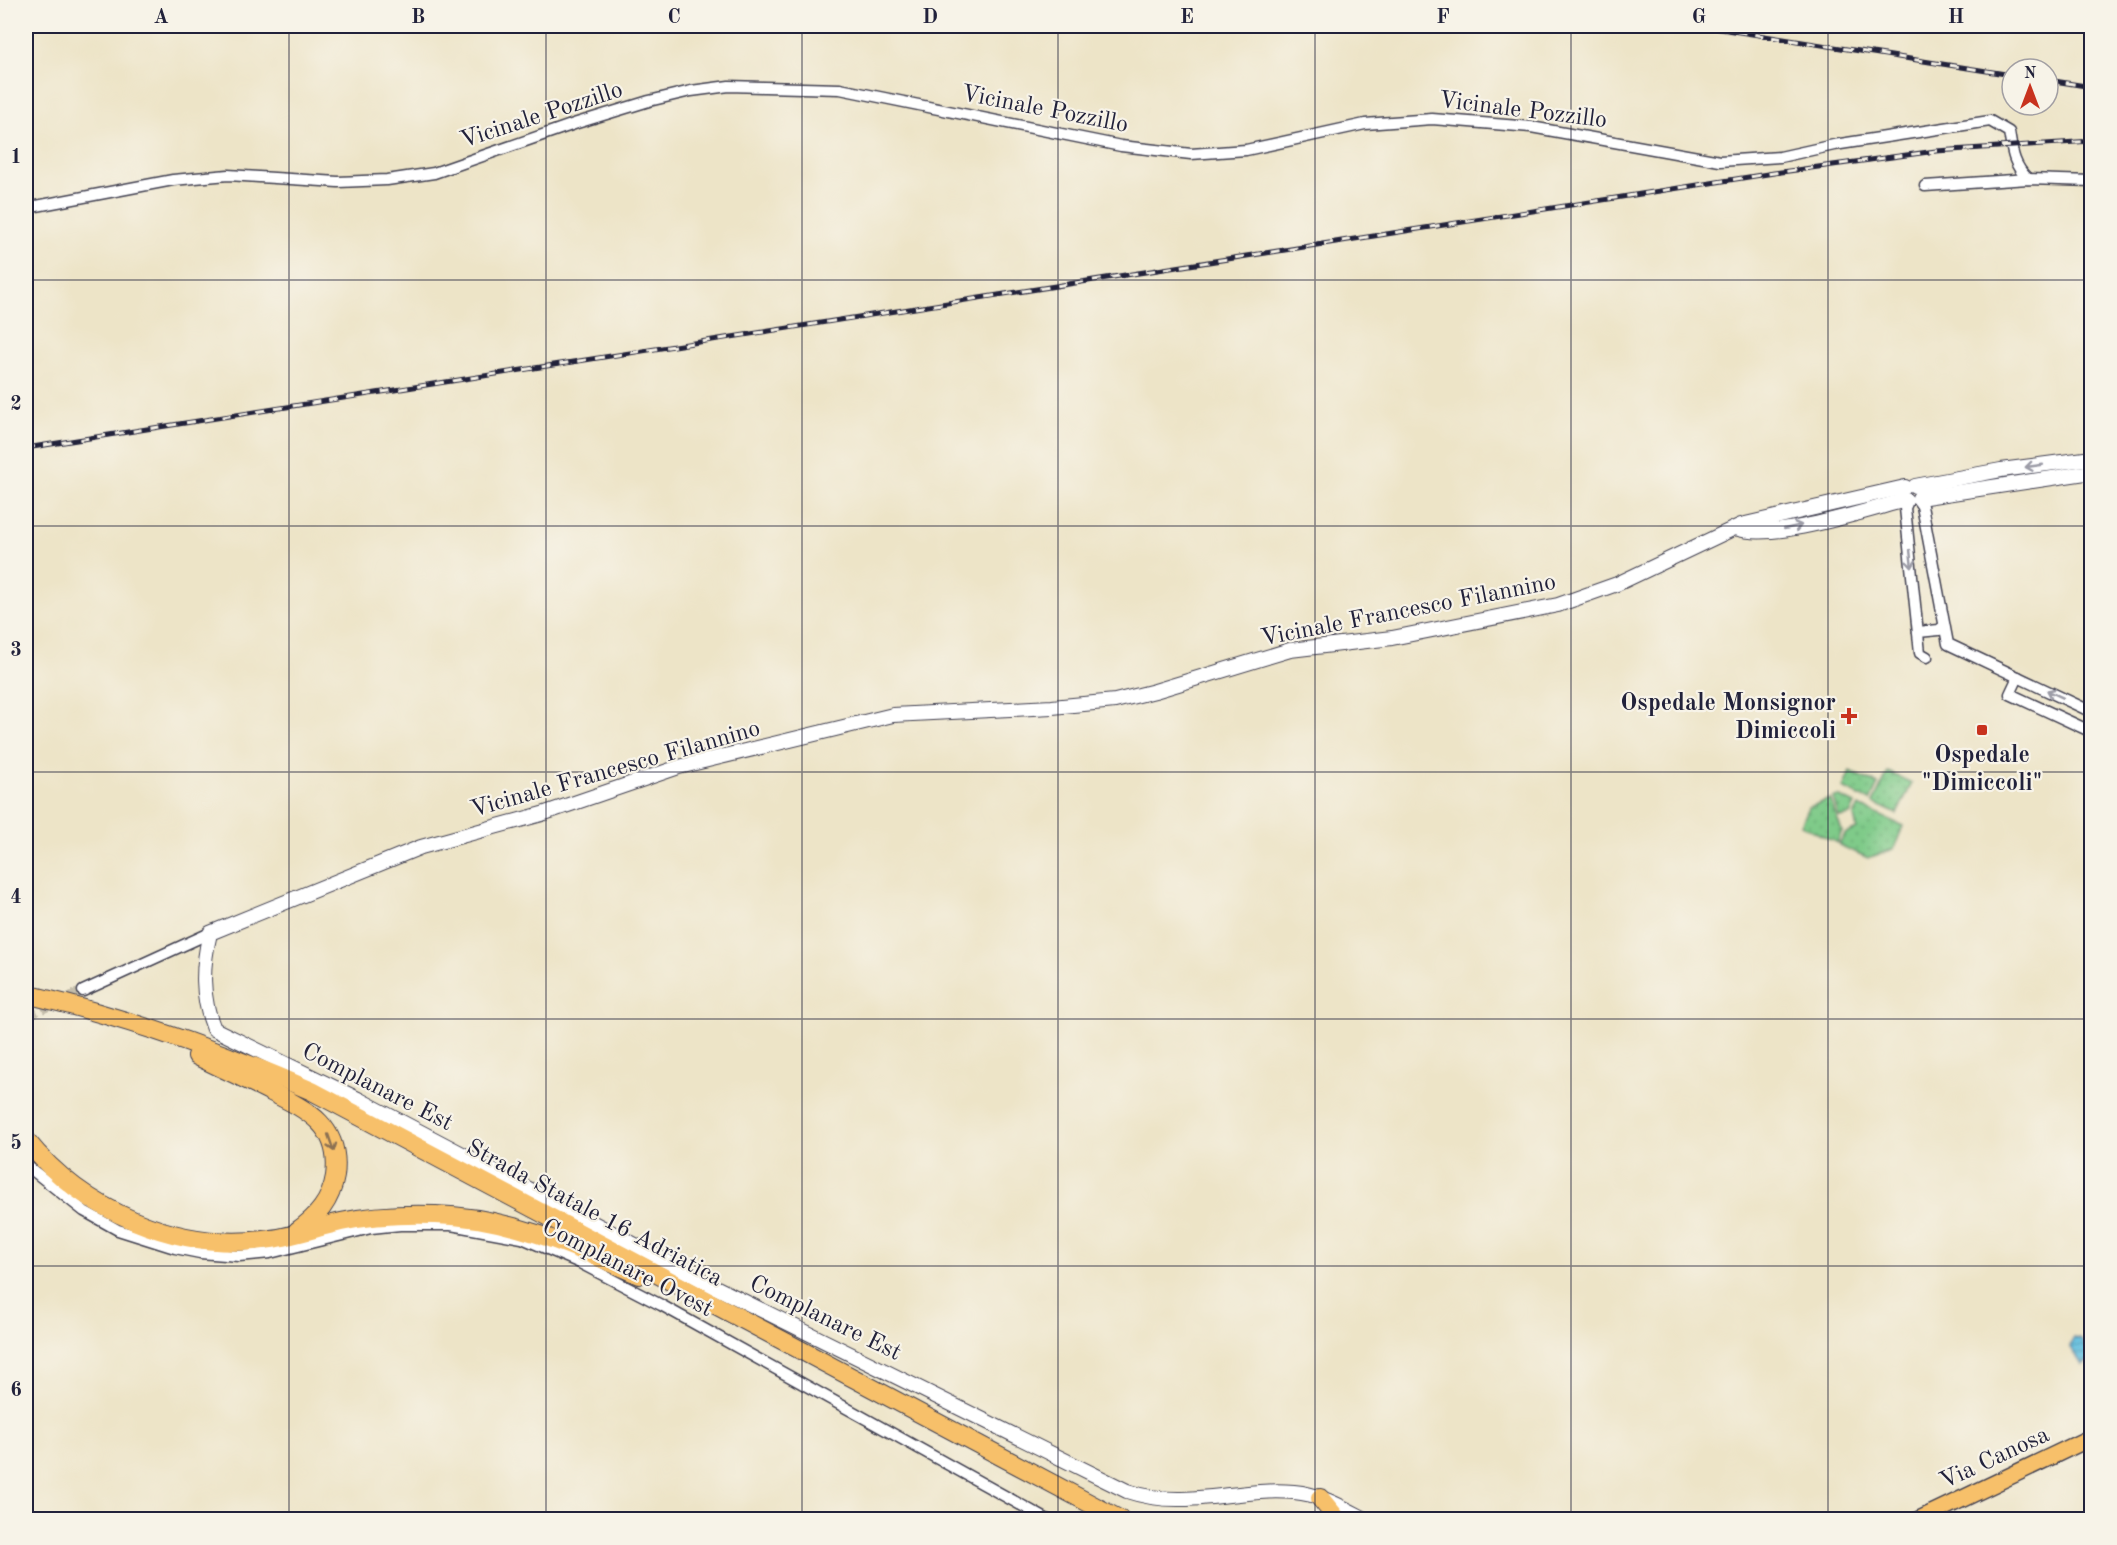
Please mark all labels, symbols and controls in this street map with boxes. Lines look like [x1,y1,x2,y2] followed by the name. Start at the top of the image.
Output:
[153,8,169,28] text: A
[411,8,425,28] text: B
[667,8,681,28] text: C
[922,8,938,28] text: D
[1180,8,1194,28] text: E
[1436,8,1450,28] text: F
[1692,8,1706,28] text: G
[1948,8,1964,28] text: H
[2000,57,2060,117] north arrow
[2024,66,2037,82] text: N
[457,78,626,153] street label: Vicinale Pozzillo
[959,82,1130,138] street label: Vicinale Pozzillo
[1437,89,1608,133] street label: Vicinale Pozzillo
[10,148,22,168] text: 1
[10,395,22,415] text: 2
[2024,460,2044,471] one-way arrow
[1783,521,1802,533] one-way arrow
[1906,548,1917,568] one-way arrow
[1259,571,1558,651] street label: Vicinale Francesco Filannino
[10,641,22,661] text: 3
[2046,688,2064,700] one-way arrow
[1620,692,1836,744] place label: Ospedale Monsignor Dimiccoli
[1840,707,1858,725] marker: Ospedale Monsignor Dimiccoli
[468,717,763,823] street label: Vicinale Francesco Filannino
[1975,723,1989,737] marker: Ospedale "Dimiccoli"
[1922,744,2042,796] place label: Ospedale "Dimiccoli"
[10,888,22,908] text: 4
[298,1039,456,1136] street label: Complanare Est
[10,1133,22,1154] text: 5
[326,1133,337,1152] one-way arrow
[462,1136,726,1292] street label: Strada Statale 16 Adriatica
[538,1215,716,1322] street label: Complanare Ovest
[745,1272,905,1366] street label: Complanare Est
[10,1381,22,1401] text: 6
[1936,1423,2053,1495] street label: Via Canosa

